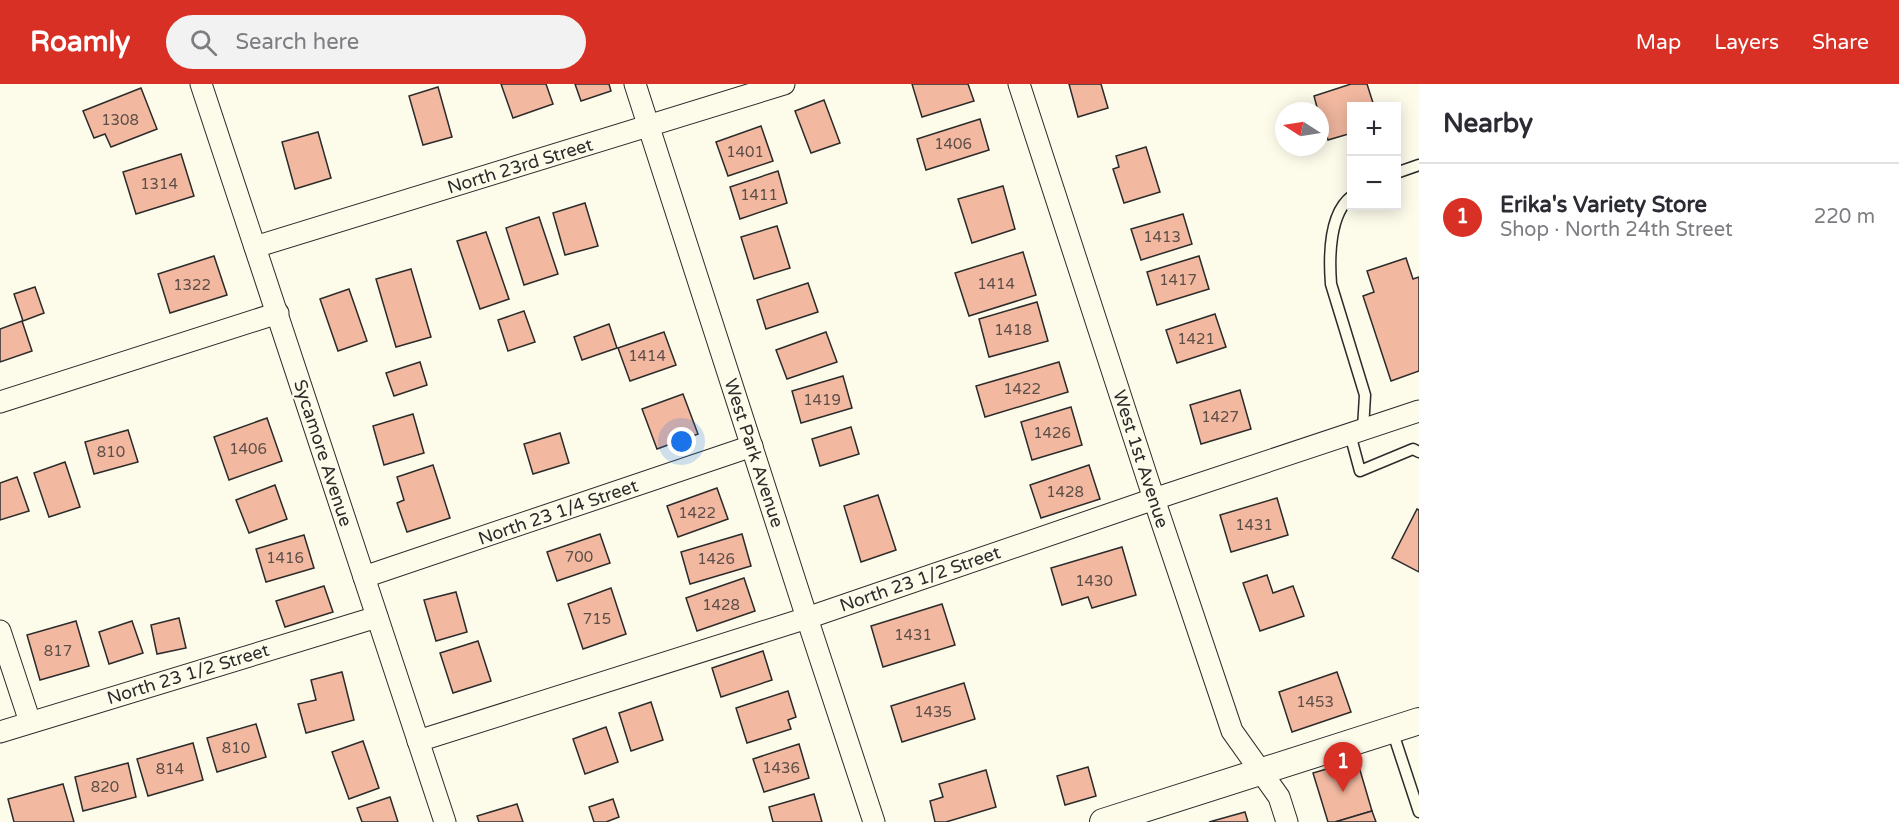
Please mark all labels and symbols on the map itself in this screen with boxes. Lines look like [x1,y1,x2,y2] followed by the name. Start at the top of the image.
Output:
[1275,102,1329,156] north arrow
[101,111,139,129] house number: 1308
[444,133,596,199] street label: North 23rd Street
[934,135,972,153] house number: 1406
[726,143,764,161] house number: 1401
[140,175,178,193] house number: 1314
[740,186,778,204] house number: 1411
[1143,228,1181,246] house number: 1413
[1159,271,1197,289] house number: 1417
[977,275,1015,293] house number: 1414
[173,276,211,294] house number: 1322
[994,321,1032,339] house number: 1418
[1177,330,1215,348] house number: 1421
[628,347,666,365] house number: 1414
[720,376,788,530] street label: West Park Avenue
[289,377,357,529] street label: Sycamore Avenue
[1003,380,1041,398] house number: 1422
[1108,387,1174,531] street label: West 1st Avenue
[803,391,841,409] house number: 1419
[1201,408,1239,426] house number: 1427
[1033,424,1071,442] house number: 1426
[667,427,696,456] your location
[229,440,267,458] house number: 1406
[97,443,125,461] house number: 810
[475,474,641,550] street label: North 23 1/4 Street
[1046,483,1084,501] house number: 1428
[678,504,716,522] house number: 1422
[1235,516,1273,534] house number: 1431
[837,541,1003,617] street label: North 23 1/2 Street
[565,548,593,566] house number: 700
[266,549,304,567] house number: 1416
[697,550,735,568] house number: 1426
[1075,572,1113,590] house number: 1430
[702,596,740,614] house number: 1428
[583,610,611,628] house number: 715
[894,626,932,644] house number: 1431
[104,639,272,709] street label: North 23 1/2 Street
[44,642,72,660] house number: 817
[1296,693,1334,711] house number: 1453
[914,703,952,721] house number: 1435
[222,739,250,757] house number: 810
[1324,742,1362,792] pin: 1
[762,759,800,777] house number: 1436
[156,760,184,778] house number: 814
[91,778,119,796] house number: 820

